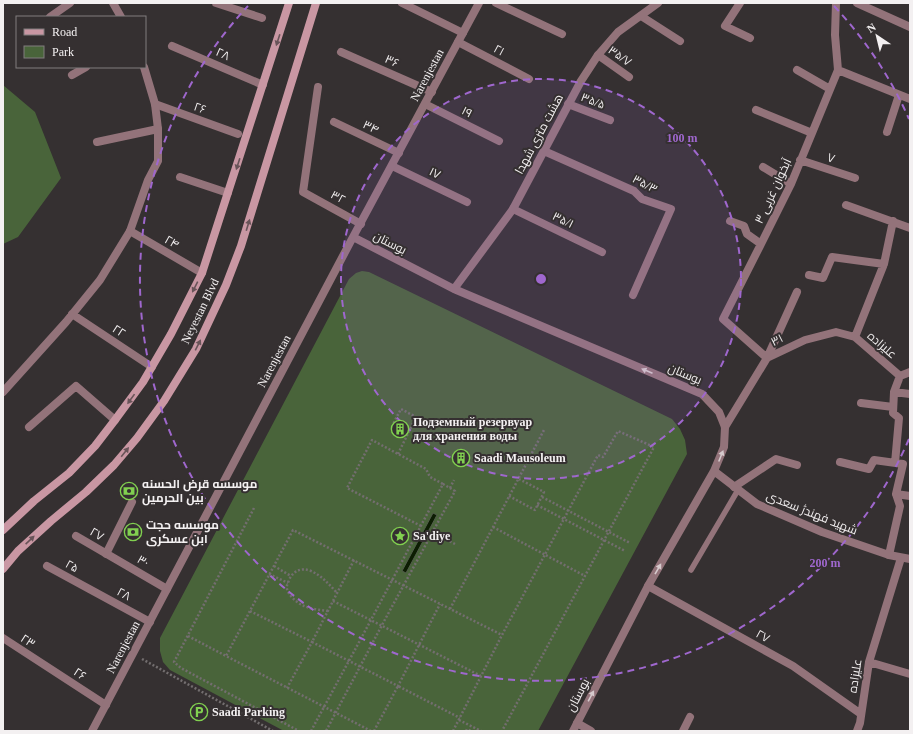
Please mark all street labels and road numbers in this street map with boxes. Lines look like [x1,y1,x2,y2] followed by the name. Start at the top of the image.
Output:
[491,41,507,59] street label: ۲۱
[606,43,635,69] street label: ۳۵/۷
[214,45,233,63] street label: ۲۸
[407,46,447,104] street label: Narenjestan
[383,52,401,70] street label: ۳۶
[579,90,607,112] street label: ۳۵/۵
[512,92,566,176] street label: هشت متری شهدا
[192,99,208,117] street label: ۲۶
[459,104,475,120] street label: ۱۹
[361,117,381,137] street label: ۳۴
[825,150,837,166] street label: ۷
[752,155,795,226] street label: آبخوان غربی ۳
[427,164,444,182] street label: ۱۷
[630,172,660,196] street label: ۳۵/۳
[328,187,348,207] street label: ۳۲
[550,209,576,231] street label: ۳۵/۱
[371,229,409,257] street label: بوستان
[162,232,182,252] street label: ۲۴
[178,276,222,346] street label: Neyestan Blvd
[110,322,128,340] street label: ۲۲
[865,329,899,361] street label: علیزاده
[769,331,785,349] street label: ۳۱
[254,332,294,390] street label: Narenjestan
[666,361,704,387] street label: بوستان
[764,488,860,538] street label: شهید فهندژ سعدی
[88,524,107,544] street label: ۲۷
[135,552,151,570] street label: ۳۰
[63,557,81,575] street label: ۲۵
[115,585,134,604] street label: ۲۸
[103,618,143,676] street label: Narenjestan
[754,627,773,646] street label: ۲۷
[18,631,38,651] street label: ۲۳
[845,658,865,694] street label: علیزاده
[71,665,89,683] street label: ۲۶
[564,676,592,714] street label: بوستان

